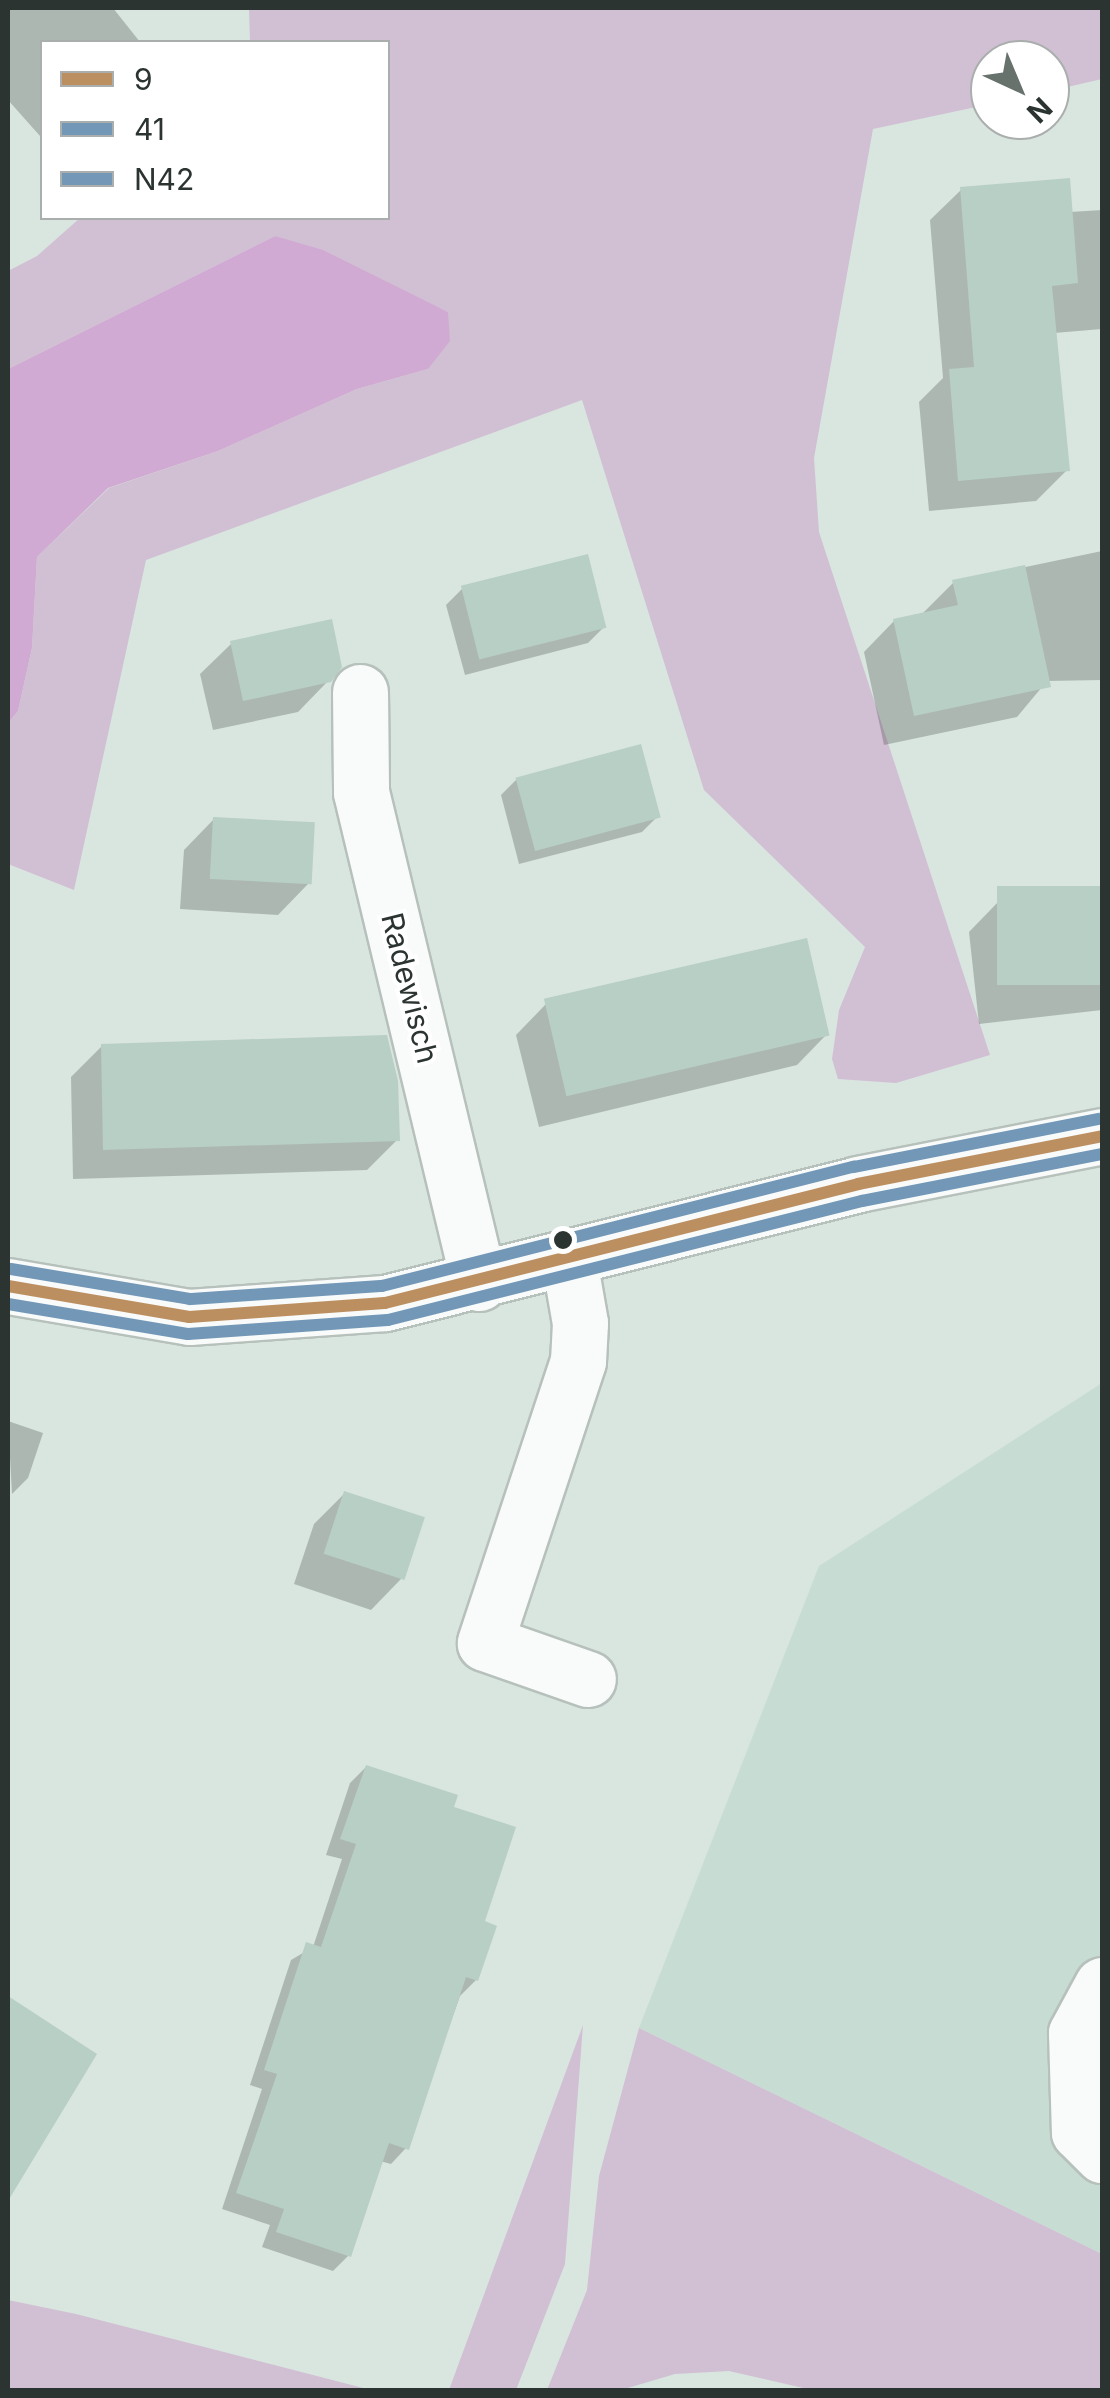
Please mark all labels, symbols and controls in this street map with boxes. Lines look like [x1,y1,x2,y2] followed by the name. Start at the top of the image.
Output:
[40,40,390,220] legend
[970,40,1070,140] north arrow
[134,61,153,97] text: 9
[1020,90,1059,130] text: N
[134,111,165,147] text: 41
[134,161,194,197] text: N42
[374,909,446,1067] street label: Radewisch
[553,1230,573,1250] unlabelled marker

